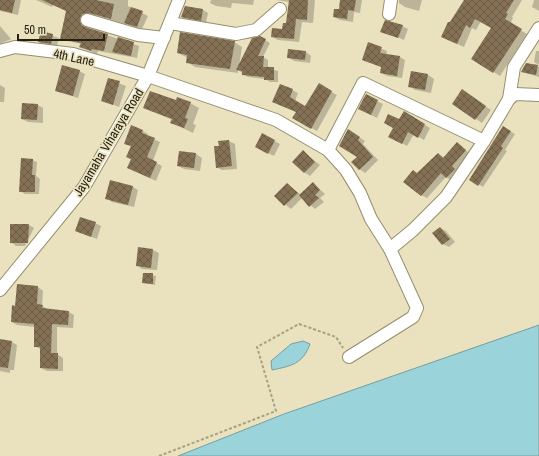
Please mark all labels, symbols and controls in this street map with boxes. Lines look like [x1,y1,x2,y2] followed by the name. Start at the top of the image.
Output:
[18,16,104,42] scale bar
[24,22,46,38] text: 50 m
[52,45,96,70] street label: 4th Lane
[69,85,147,199] street label: Jayamaha Viharaya Road

